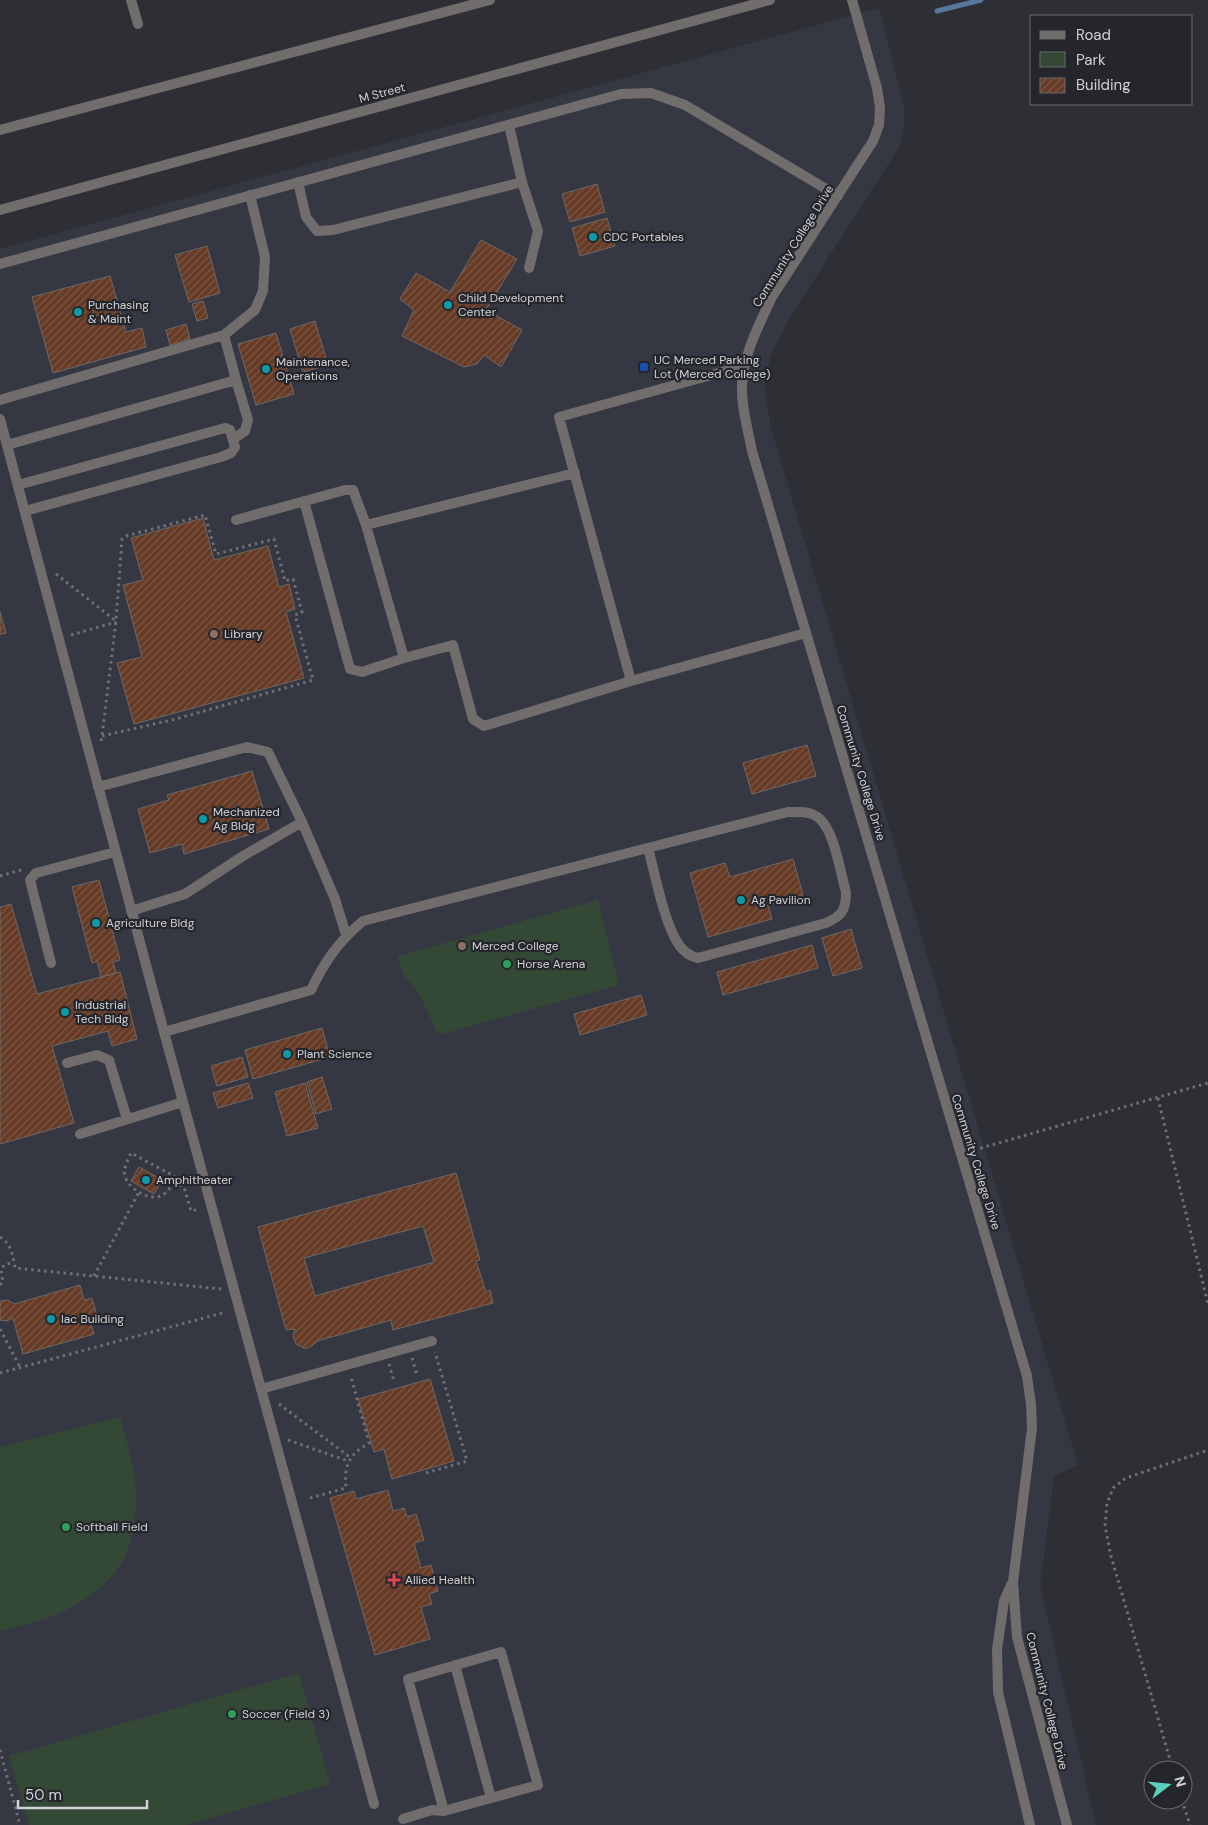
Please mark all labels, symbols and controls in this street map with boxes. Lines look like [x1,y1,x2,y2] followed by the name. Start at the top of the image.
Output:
[1030,15,1193,105] legend
[1076,25,1111,45] text: Road
[1076,50,1106,70] text: Park
[1076,75,1131,95] text: Building
[357,79,407,107] street label: M Street
[749,182,837,310] street label: Community College Drive
[603,229,684,245] place label: CDC Portables
[587,231,599,243] marker: CDC Portables
[458,290,564,320] place label: Child Development Center
[88,297,149,327] place label: Purchasing & Maint
[442,299,454,311] marker: Child Development Center
[72,306,84,318] marker: Purchasing & Maint
[654,352,770,382] place label: UC Merced Parking Lot (Merced College)
[276,354,350,384] place label: Maintenance, Operations
[638,361,650,373] marker: UC Merced Parking Lot (Merced College)
[260,363,272,375] marker: Maintenance, Operations
[224,626,263,642] place label: Library
[208,628,220,640] marker: Library
[833,703,889,843] street label: Community College Drive
[213,804,280,834] place label: Mechanized Ag Bldg
[197,813,209,825] marker: Mechanized Ag Bldg
[751,892,811,908] place label: Ag Pavilion
[735,894,747,906] marker: Ag Pavilion
[106,915,195,931] place label: Agriculture Bldg
[90,917,102,929] marker: Agriculture Bldg
[472,938,559,954] place label: Merced College
[456,940,468,952] marker: Merced College
[517,956,585,972] place label: Horse Arena
[501,958,513,970] marker: Horse Arena
[75,997,129,1027] place label: Industrial Tech Bldg
[59,1006,71,1018] marker: Industrial Tech Bldg
[297,1046,372,1062] place label: Plant Science
[281,1048,293,1060] marker: Plant Science
[948,1092,1004,1232] street label: Community College Drive
[156,1172,233,1188] place label: Amphitheater
[140,1174,152,1186] marker: Amphitheater
[61,1311,124,1327] place label: Iac Building
[45,1313,57,1325] marker: Iac Building
[76,1519,148,1535] place label: Softball Field
[60,1521,72,1533] marker: Softball Field
[405,1572,475,1588] place label: Allied Health
[387,1573,401,1587] marker: Allied Health
[1022,1631,1072,1772] street label: Community College Drive
[242,1706,330,1722] place label: Soccer (Field 3)
[226,1708,238,1720] marker: Soccer (Field 3)
[1143,1760,1193,1810] north arrow
[1170,1774,1191,1789] text: N
[18,1778,146,1810] scale bar
[25,1785,62,1805] text: 50 m

